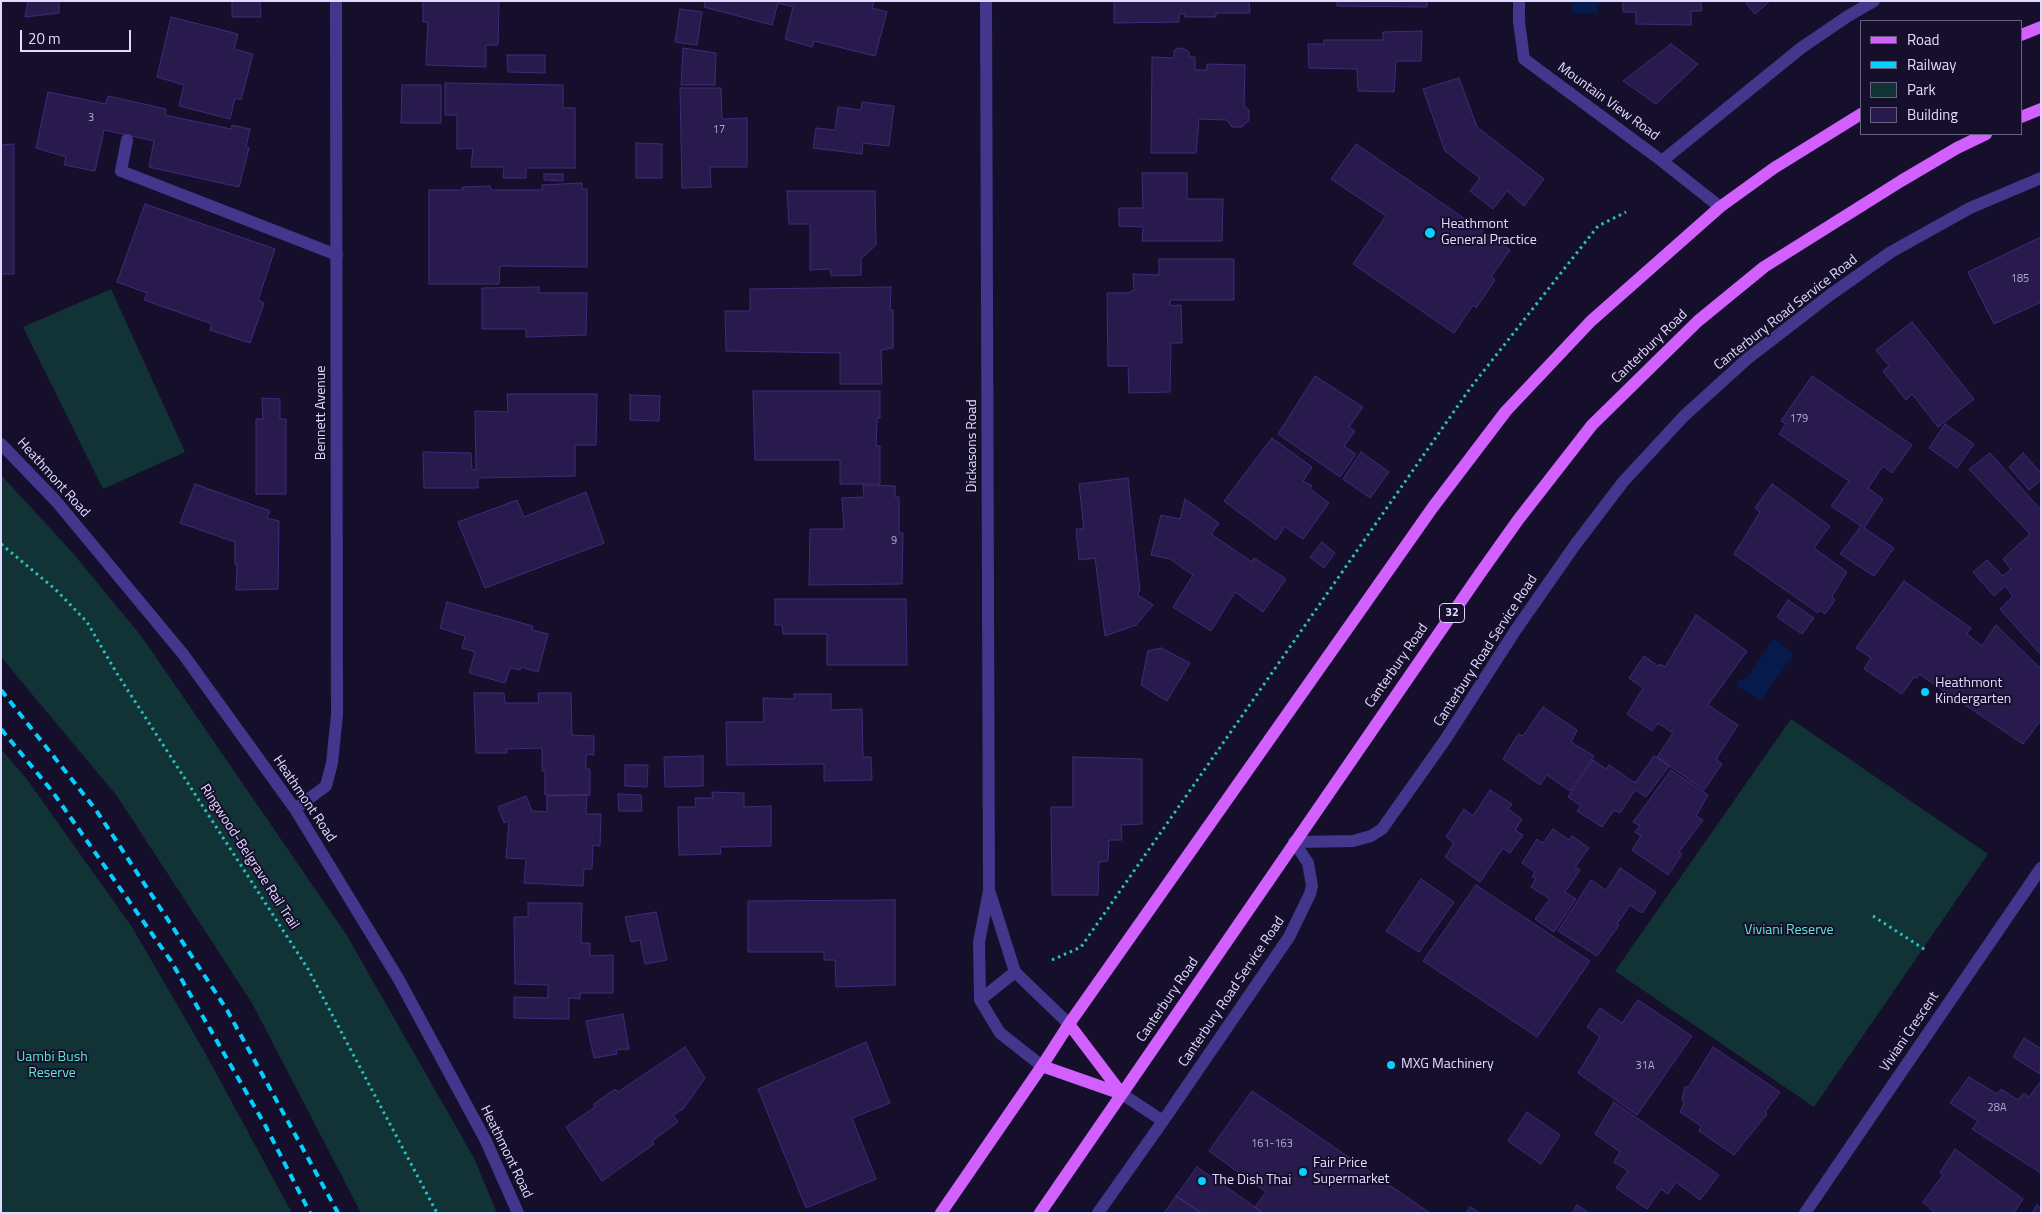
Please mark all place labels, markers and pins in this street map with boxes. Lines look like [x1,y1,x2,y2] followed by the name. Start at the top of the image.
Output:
[1441,217,1537,250] place label: Heathmont General Practice
[1423,226,1437,240] marker: Heathmont General Practice
[1935,676,2011,709] place label: Heathmont Kindergarten
[1919,686,1931,698] marker: Heathmont Kindergarten
[1401,1057,1494,1073] place label: MXG Machinery
[1385,1059,1397,1071] marker: MXG Machinery
[1313,1156,1389,1188] place label: Fair Price Supermarket
[1297,1166,1309,1178] marker: Fair Price Supermarket
[1212,1173,1291,1189] place label: The Dish Thai
[1196,1175,1208,1187] marker: The Dish Thai

